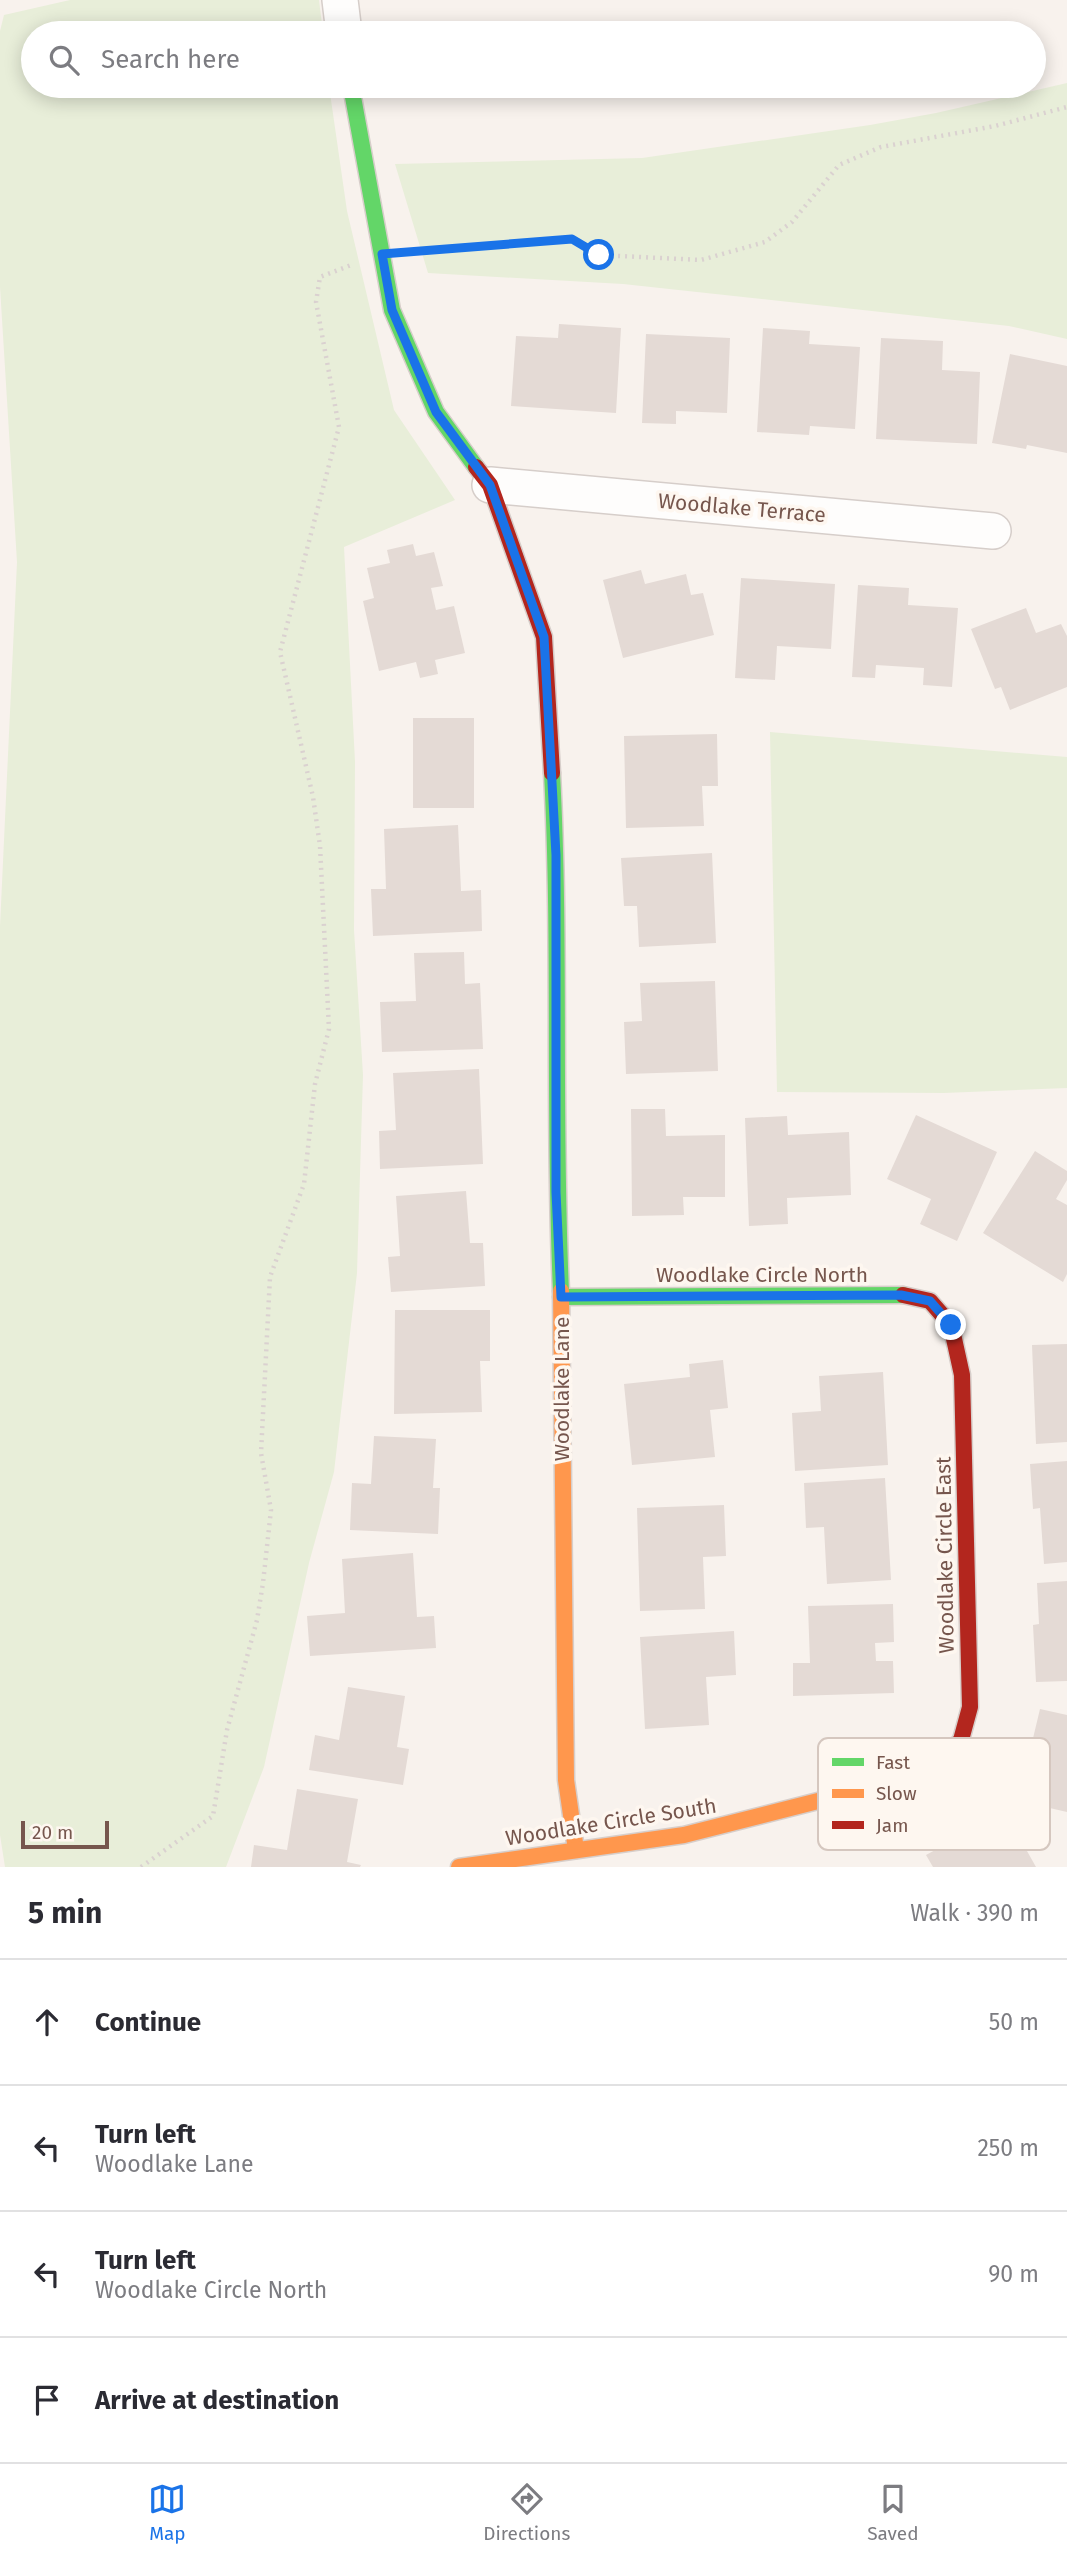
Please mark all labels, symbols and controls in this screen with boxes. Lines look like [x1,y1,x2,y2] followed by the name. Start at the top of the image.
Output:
[21,21,1046,98] search box
[45,41,83,79] icon: search
[101,44,240,75] text: Search here
[583,239,614,270] route start
[657,488,827,528] street label: Woodlake Terrace
[656,1262,868,1288] street label: Woodlake Circle North
[935,1309,966,1340] route end
[549,1317,575,1461] street label: Woodlake Lane
[930,1456,960,1654] street label: Woodlake Circle East
[818,1738,1050,1850] legend
[876,1751,910,1774] text: Fast
[876,1782,917,1805] text: Slow
[504,1792,718,1852] street label: Woodlake Circle South
[876,1814,908,1837] text: Jam
[21,1818,108,1850] scale bar
[32,1821,73,1844] text: 20 m
[28,1895,102,1931] text: 5 min
[910,1899,1039,1927] text: Walk · 390 m
[28,2003,66,2041] icon: ahead
[95,2007,201,2038] text: Continue
[989,2008,1039,2036] text: 50 m
[95,2119,196,2150] text: Turn left
[28,2129,66,2167] icon: left
[977,2134,1039,2162] text: 250 m
[95,2150,253,2178] text: Woodlake Lane
[95,2245,196,2276] text: Turn left
[28,2255,66,2293] icon: left
[988,2260,1039,2288] text: 90 m
[95,2276,327,2304] text: Woodlake Circle North
[28,2381,66,2419] icon: arrive
[95,2385,339,2416] text: Arrive at destination
[148,2480,186,2545] tab: Map
[483,2480,570,2545] tab: Directions
[867,2480,919,2545] tab: Saved

